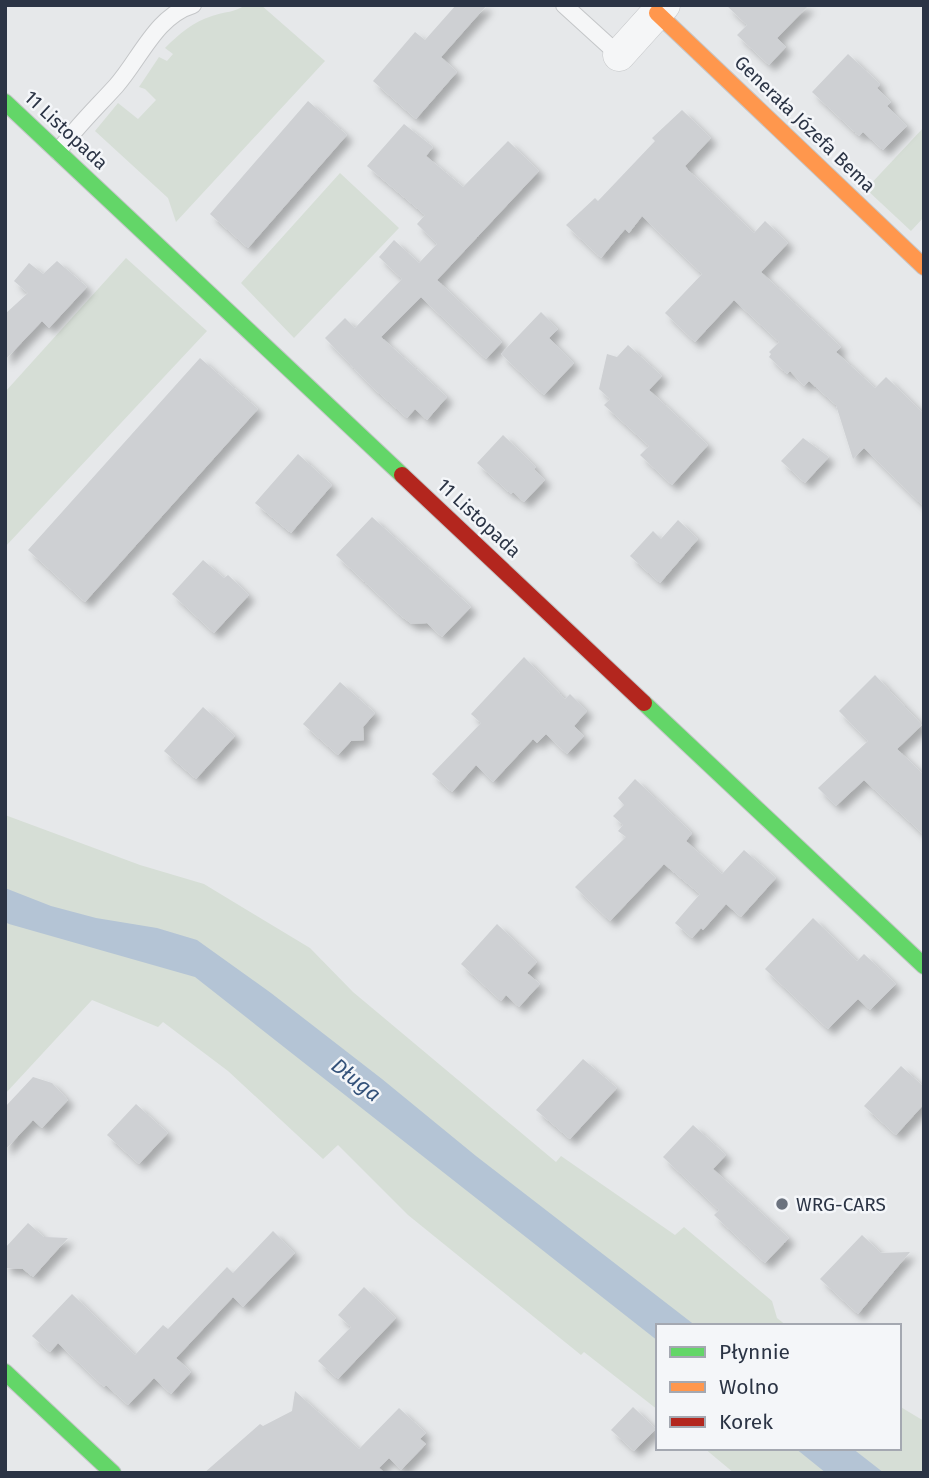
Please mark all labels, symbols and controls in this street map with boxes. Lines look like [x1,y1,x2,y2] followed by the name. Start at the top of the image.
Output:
[730,51,880,197] street label: Generała Józefa Bema
[19,86,113,174] street label: 11 Listopada
[432,474,526,562] street label: 11 Listopada
[326,1053,386,1107] water label: Długa
[796,1193,886,1216] place label: WRG-CARS
[774,1196,790,1212] marker: WRG-CARS
[656,1324,901,1450] legend
[719,1339,790,1365] text: Płynnie
[719,1374,779,1400] text: Wolno
[719,1409,773,1435] text: Korek

